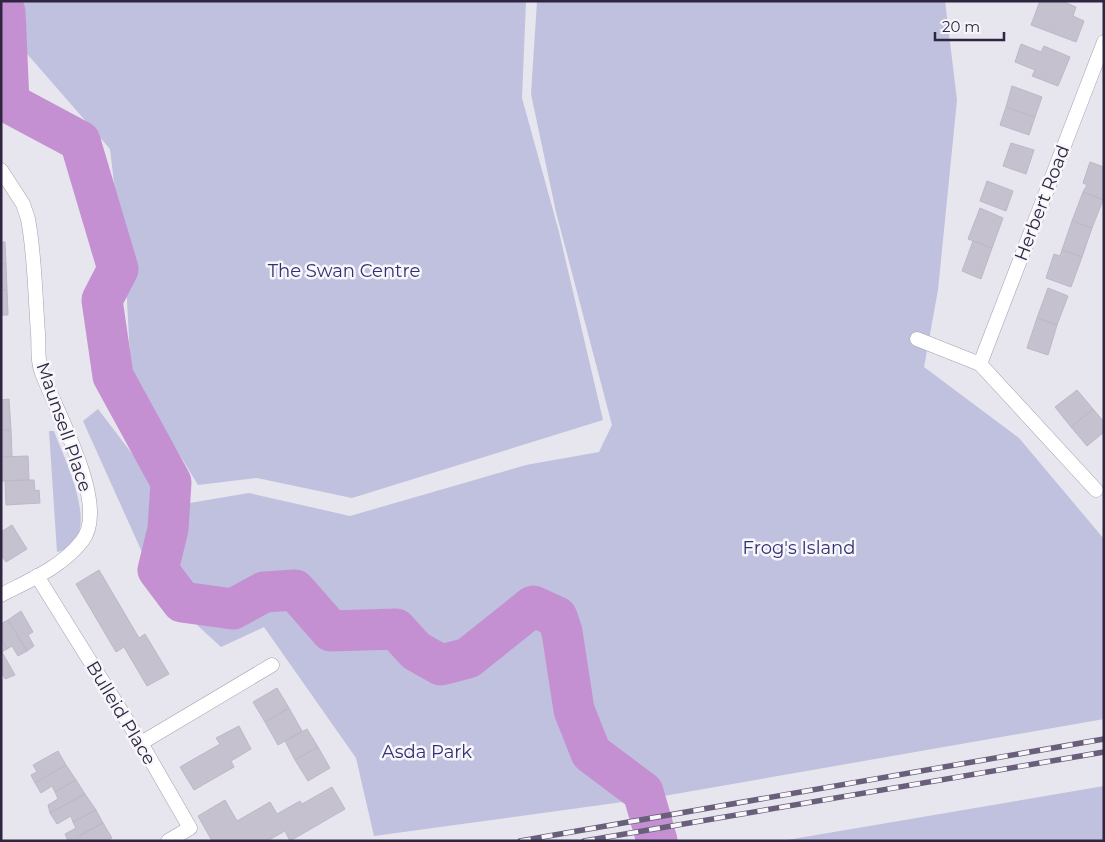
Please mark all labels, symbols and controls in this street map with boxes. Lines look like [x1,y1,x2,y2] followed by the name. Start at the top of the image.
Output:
[935,10,1004,42] scale bar
[942,17,980,36] text: 20 m
[1010,142,1074,264] street label: Herbert Road
[268,260,420,282] park label: The Swan Centre
[32,359,96,495] street label: Maunsell Place
[742,537,856,559] park label: Frog's Island
[81,657,161,769] street label: Bulleid Place
[382,741,472,763] park label: Asda Park

